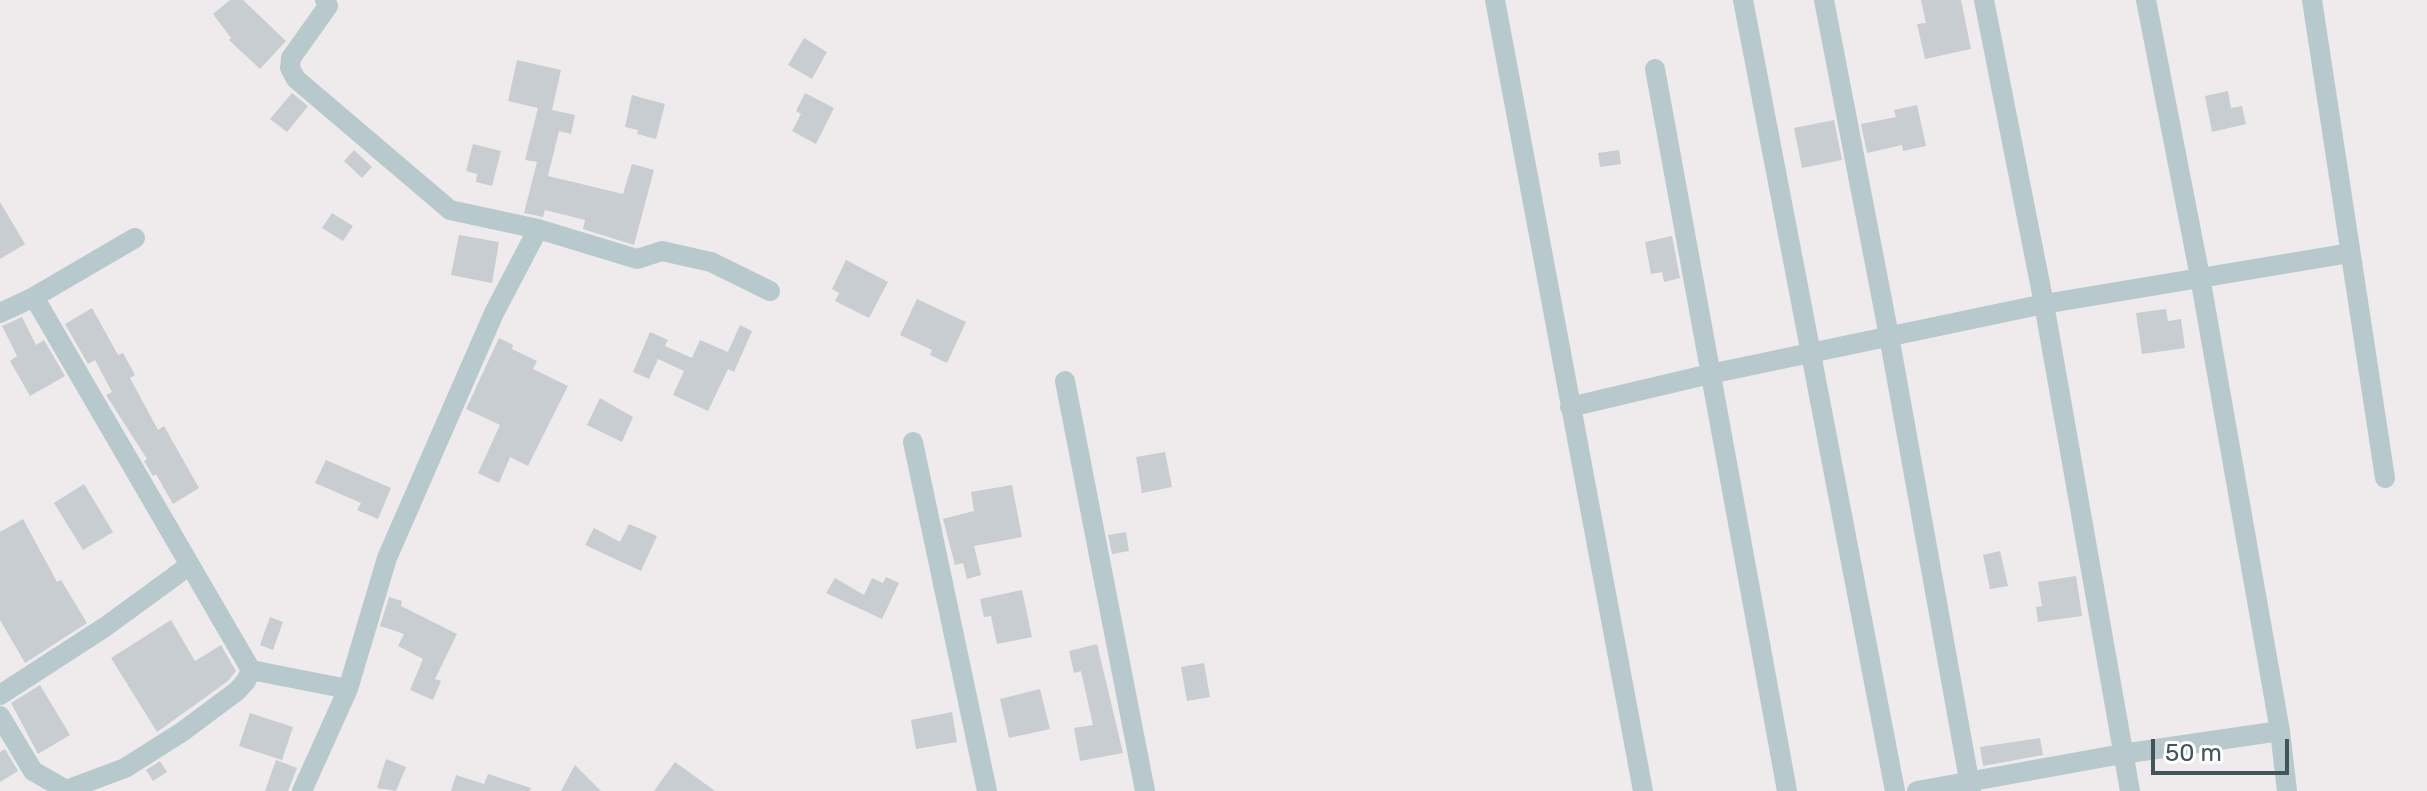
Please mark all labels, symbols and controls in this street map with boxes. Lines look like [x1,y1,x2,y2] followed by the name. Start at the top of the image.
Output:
[2155,723,2293,773] scale bar
[2165,739,2222,767] text: 50 m

